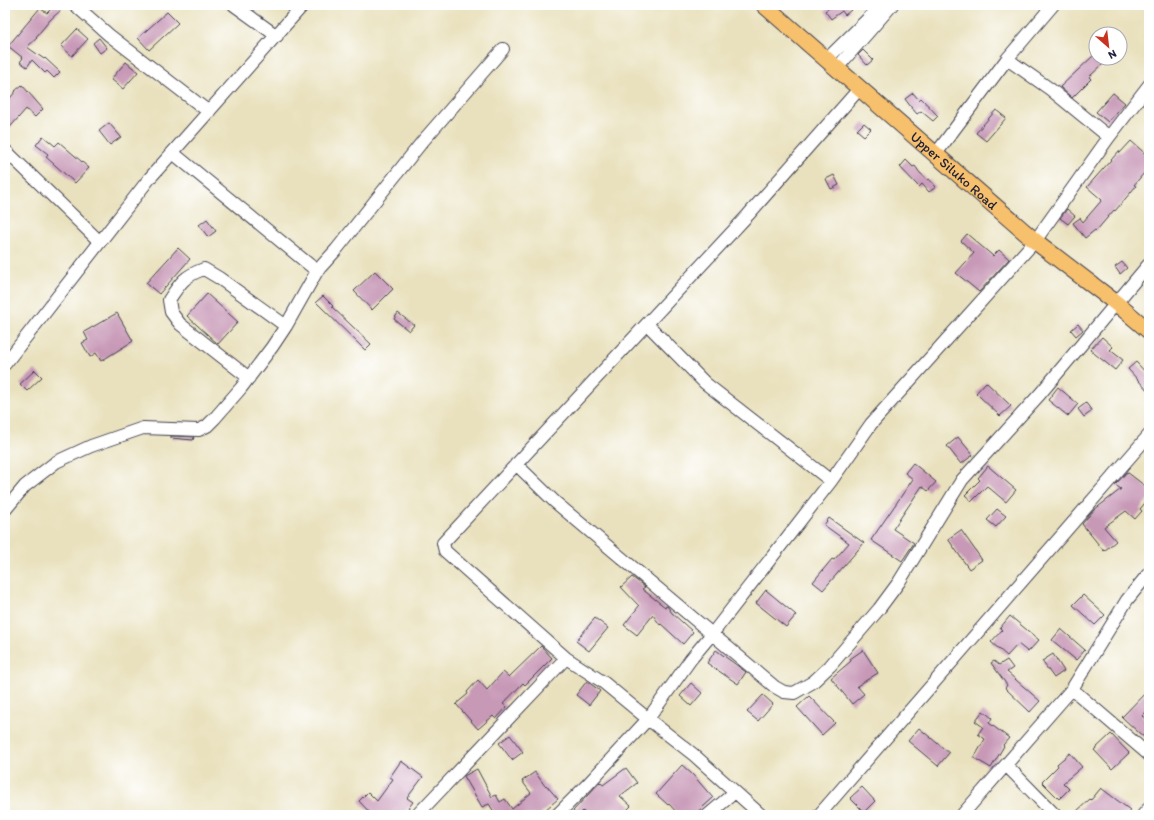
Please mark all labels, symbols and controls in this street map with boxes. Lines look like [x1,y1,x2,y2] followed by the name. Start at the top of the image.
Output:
[1088,26,1128,66] north arrow
[1106,47,1119,62] text: N
[907,128,1001,213] street label: Upper Siluko Road

